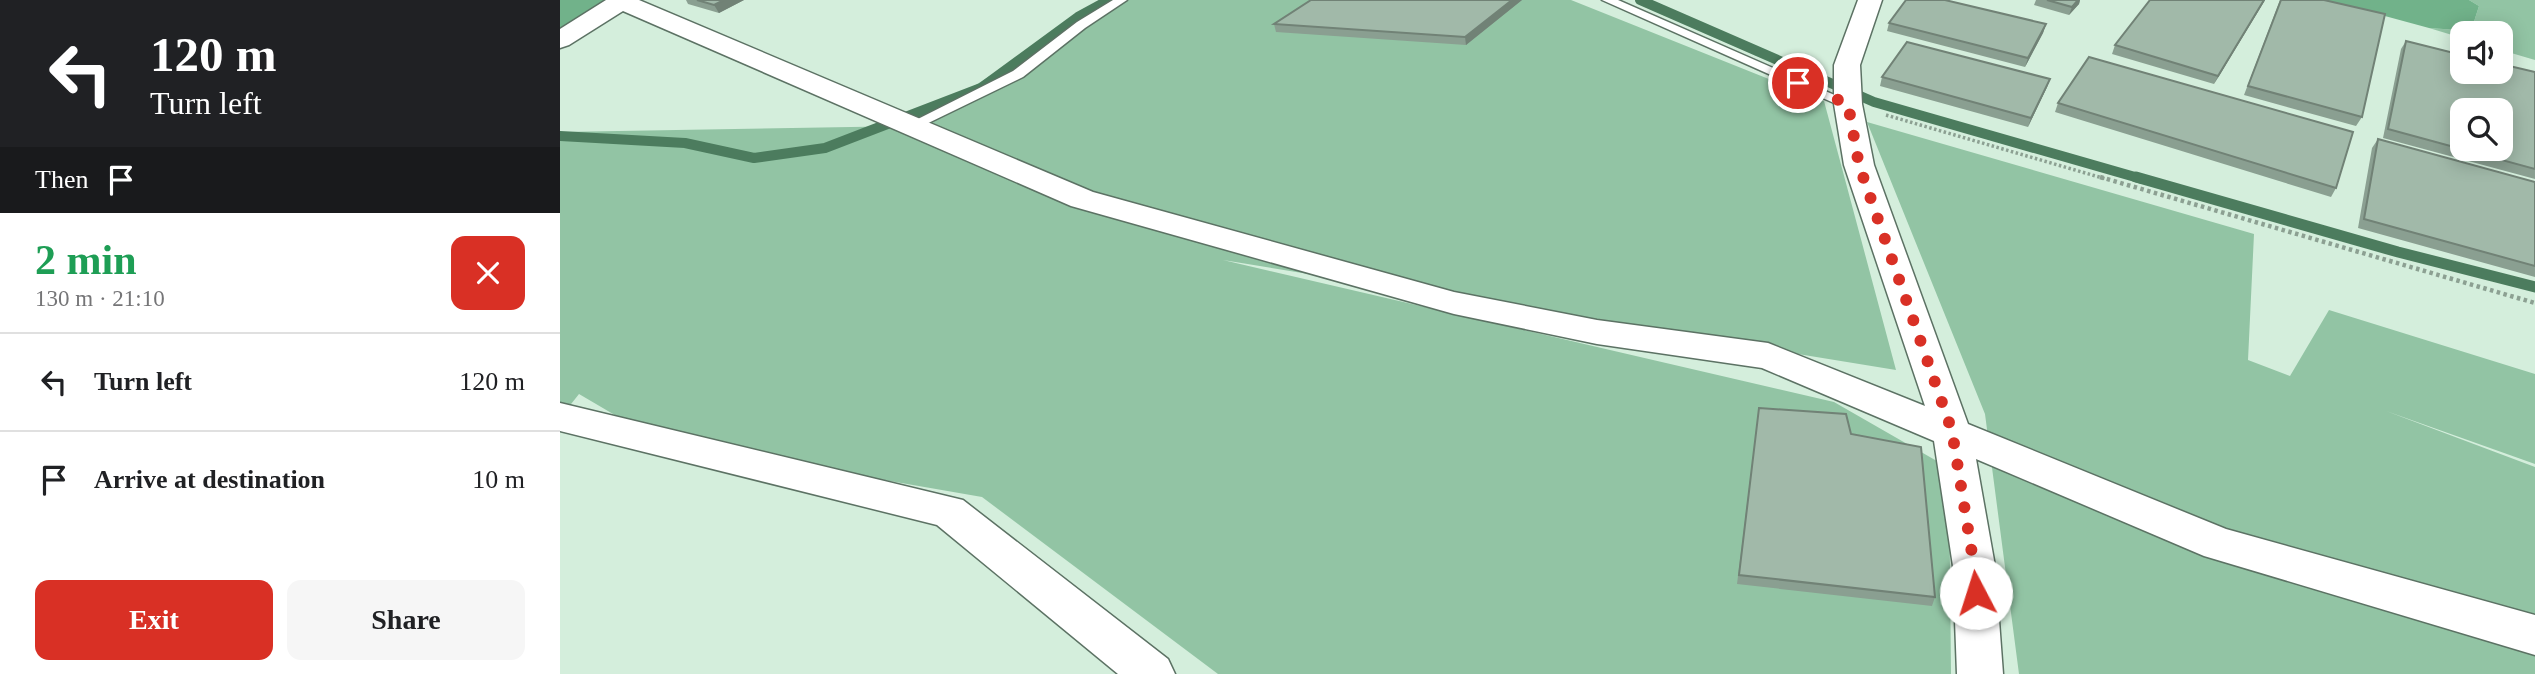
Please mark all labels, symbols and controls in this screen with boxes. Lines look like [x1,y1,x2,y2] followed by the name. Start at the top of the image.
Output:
[2450,21,2513,161] map controls
[2450,21,2513,84] button: sound
[150,27,277,82] text: 120 m
[35,28,126,119] icon: left
[1768,53,1828,113] pin
[1779,64,1817,102] icon: arrive
[150,85,262,121] text: Turn left
[2450,98,2513,161] button: search
[102,161,140,199] icon: arrive
[35,165,88,194] text: Then
[451,236,525,310] button: close
[35,237,137,283] text: 2 min
[35,286,165,311] text: 130 m · 21:10
[35,363,73,401] icon: left
[94,367,192,396] text: Turn left
[459,367,525,396] text: 120 m
[35,461,73,499] icon: arrive
[94,465,325,494] text: Arrive at destination
[472,465,525,494] text: 10 m
[1939,556,2013,630] position arrow
[35,580,273,660] button: Exit
[287,580,525,660] button: Share

